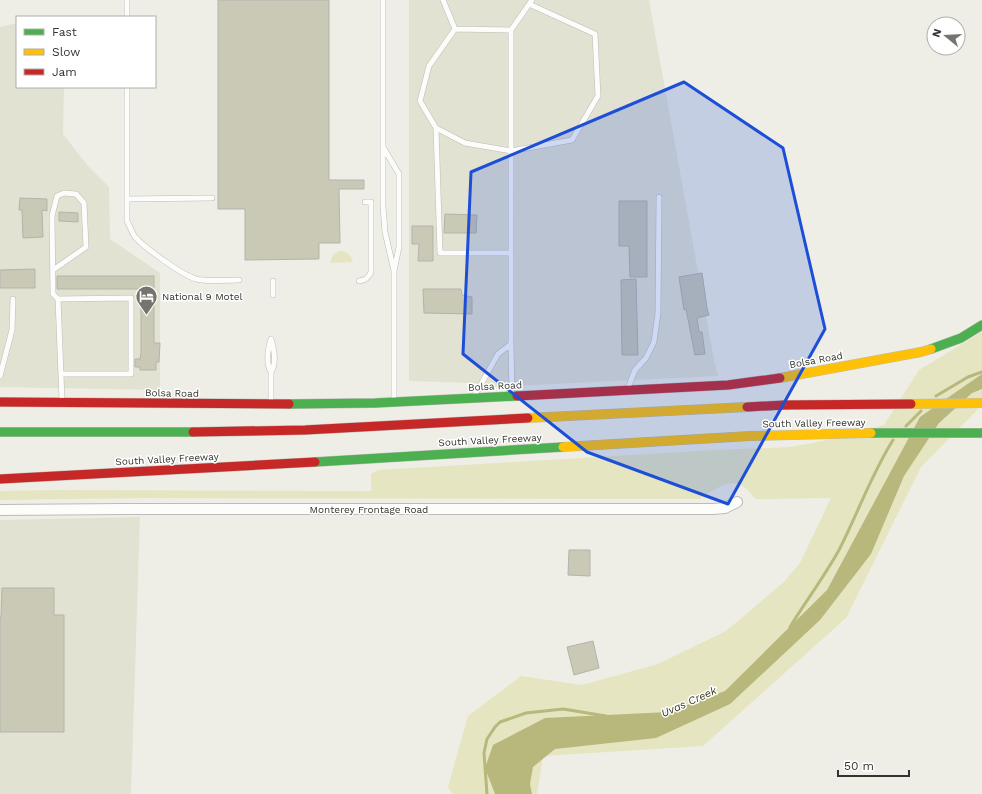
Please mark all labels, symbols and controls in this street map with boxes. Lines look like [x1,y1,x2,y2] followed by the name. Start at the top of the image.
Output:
[16,16,156,88] legend
[926,16,966,56] north arrow
[52,25,77,39] text: Fast
[930,27,944,39] text: N
[52,45,80,59] text: Slow
[52,65,77,79] text: Jam
[134,283,160,316] hotel icon: National 9 Motel
[162,291,243,302] place label: National 9 Motel
[788,350,844,370] street label: Bolsa Road
[468,379,522,393] street label: Bolsa Road
[145,387,199,399] street label: Bolsa Road
[762,417,867,429] street label: South Valley Freeway
[438,432,543,448] street label: South Valley Freeway
[115,451,220,467] street label: South Valley Freeway
[310,504,428,515] street label: Monterey Frontage Road
[659,684,720,720] water label: Uvas Creek
[838,752,909,778] scale bar
[844,759,874,773] text: 50 m

